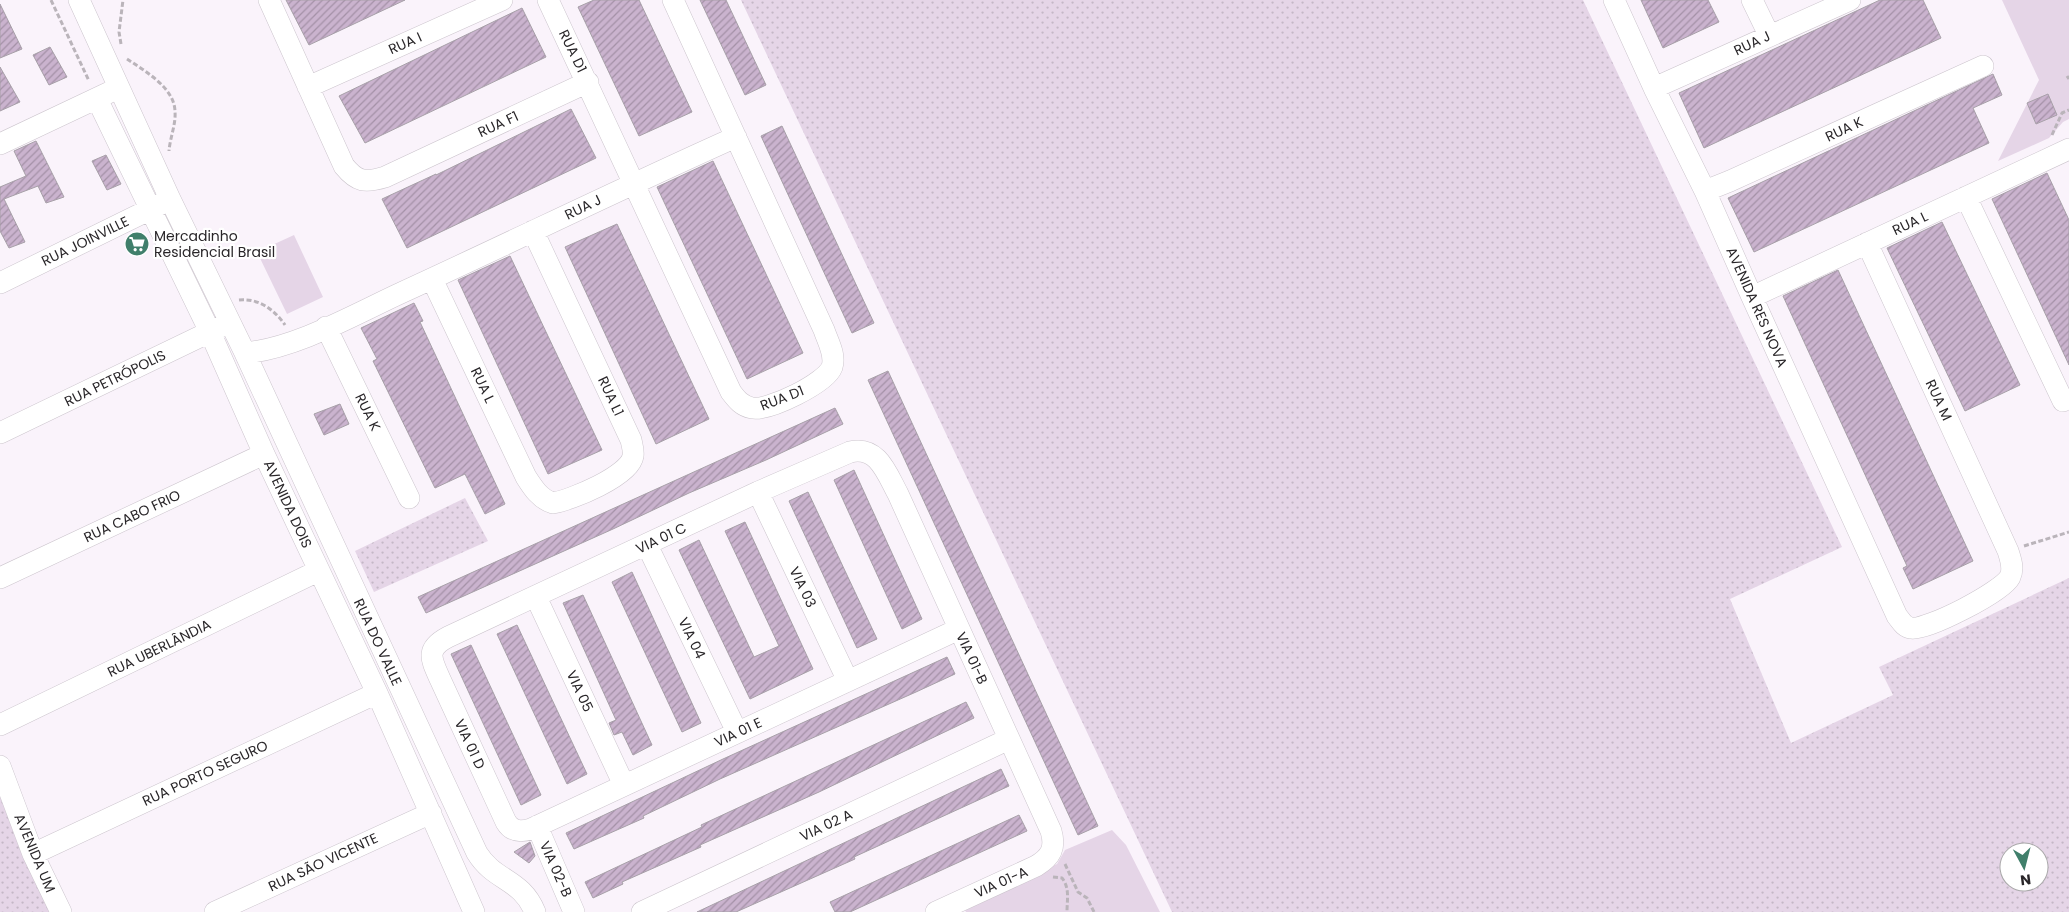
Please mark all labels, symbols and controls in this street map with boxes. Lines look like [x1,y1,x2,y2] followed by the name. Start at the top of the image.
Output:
[554,26,592,76] street label: RUA D1
[1730,26,1774,60] street label: RUA J
[385,27,425,59] street label: RUA I
[474,106,522,142] street label: RUA F1
[1822,111,1867,146] street label: RUA K
[561,190,605,224] street label: RUA J
[1889,206,1931,240] street label: RUA L
[38,211,132,271] street label: RUA JOINVILLE
[154,226,275,262] place label: Mercadinho Residencial Brasil
[124,231,150,257] supermarket icon: Mercadinho Residencial Brasil
[1721,244,1793,370] street label: AVENIDA RES NOVA
[61,345,169,411] street label: RUA PETRÓPOLIS
[466,364,500,406] street label: RUA L
[593,373,629,419] street label: RUA L1
[1921,376,1957,424] street label: RUA M
[757,381,807,415] street label: RUA D1
[350,390,386,435] street label: RUA K
[259,457,317,551] street label: AVENIDA DOIS
[80,485,184,547] street label: RUA CABO FRIO
[632,518,690,558] street label: VIA 01 C
[785,563,821,611] street label: VIA 03
[349,595,407,689] street label: RUA DO VALLE
[104,614,214,682] street label: RUA UBERLÂNDIA
[673,614,711,662] street label: VIA 04
[951,629,993,687] street label: VIA 01-B
[562,667,598,715] street label: VIA 05
[711,712,765,752] street label: VIA 01 E
[450,716,490,772] street label: VIA 01 D
[139,735,271,811] street label: RUA PORTO SEGURO
[796,804,856,846] street label: VIA 02 A
[9,810,61,896] street label: AVENIDA UM
[265,828,381,896] street label: RUA SÃO VICENTE
[535,838,577,900] street label: VIA 02-B
[1999,842,2049,892] north arrow
[971,861,1031,903] street label: VIA 01-A
[2019,869,2032,890] text: N

